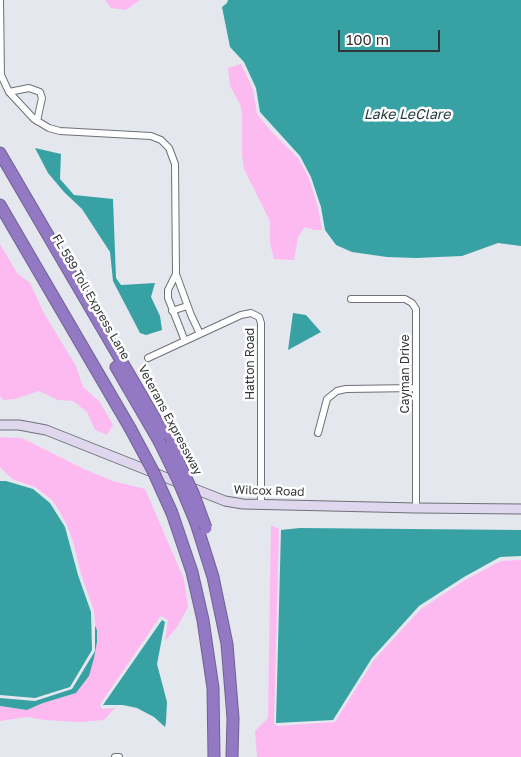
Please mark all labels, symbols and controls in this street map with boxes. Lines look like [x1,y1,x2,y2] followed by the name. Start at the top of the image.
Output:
[341,20,444,52] scale bar
[346,30,389,48] text: 100 m
[364,107,450,123] water label: Lake LeClare
[49,232,133,362] street label: FL 589 Toll Express Lane
[243,328,257,400] street label: Hatton Road
[398,335,412,413] street label: Cayman Drive
[135,363,205,477] street label: Veterans Expressway
[233,483,305,499] street label: Wilcox Road

